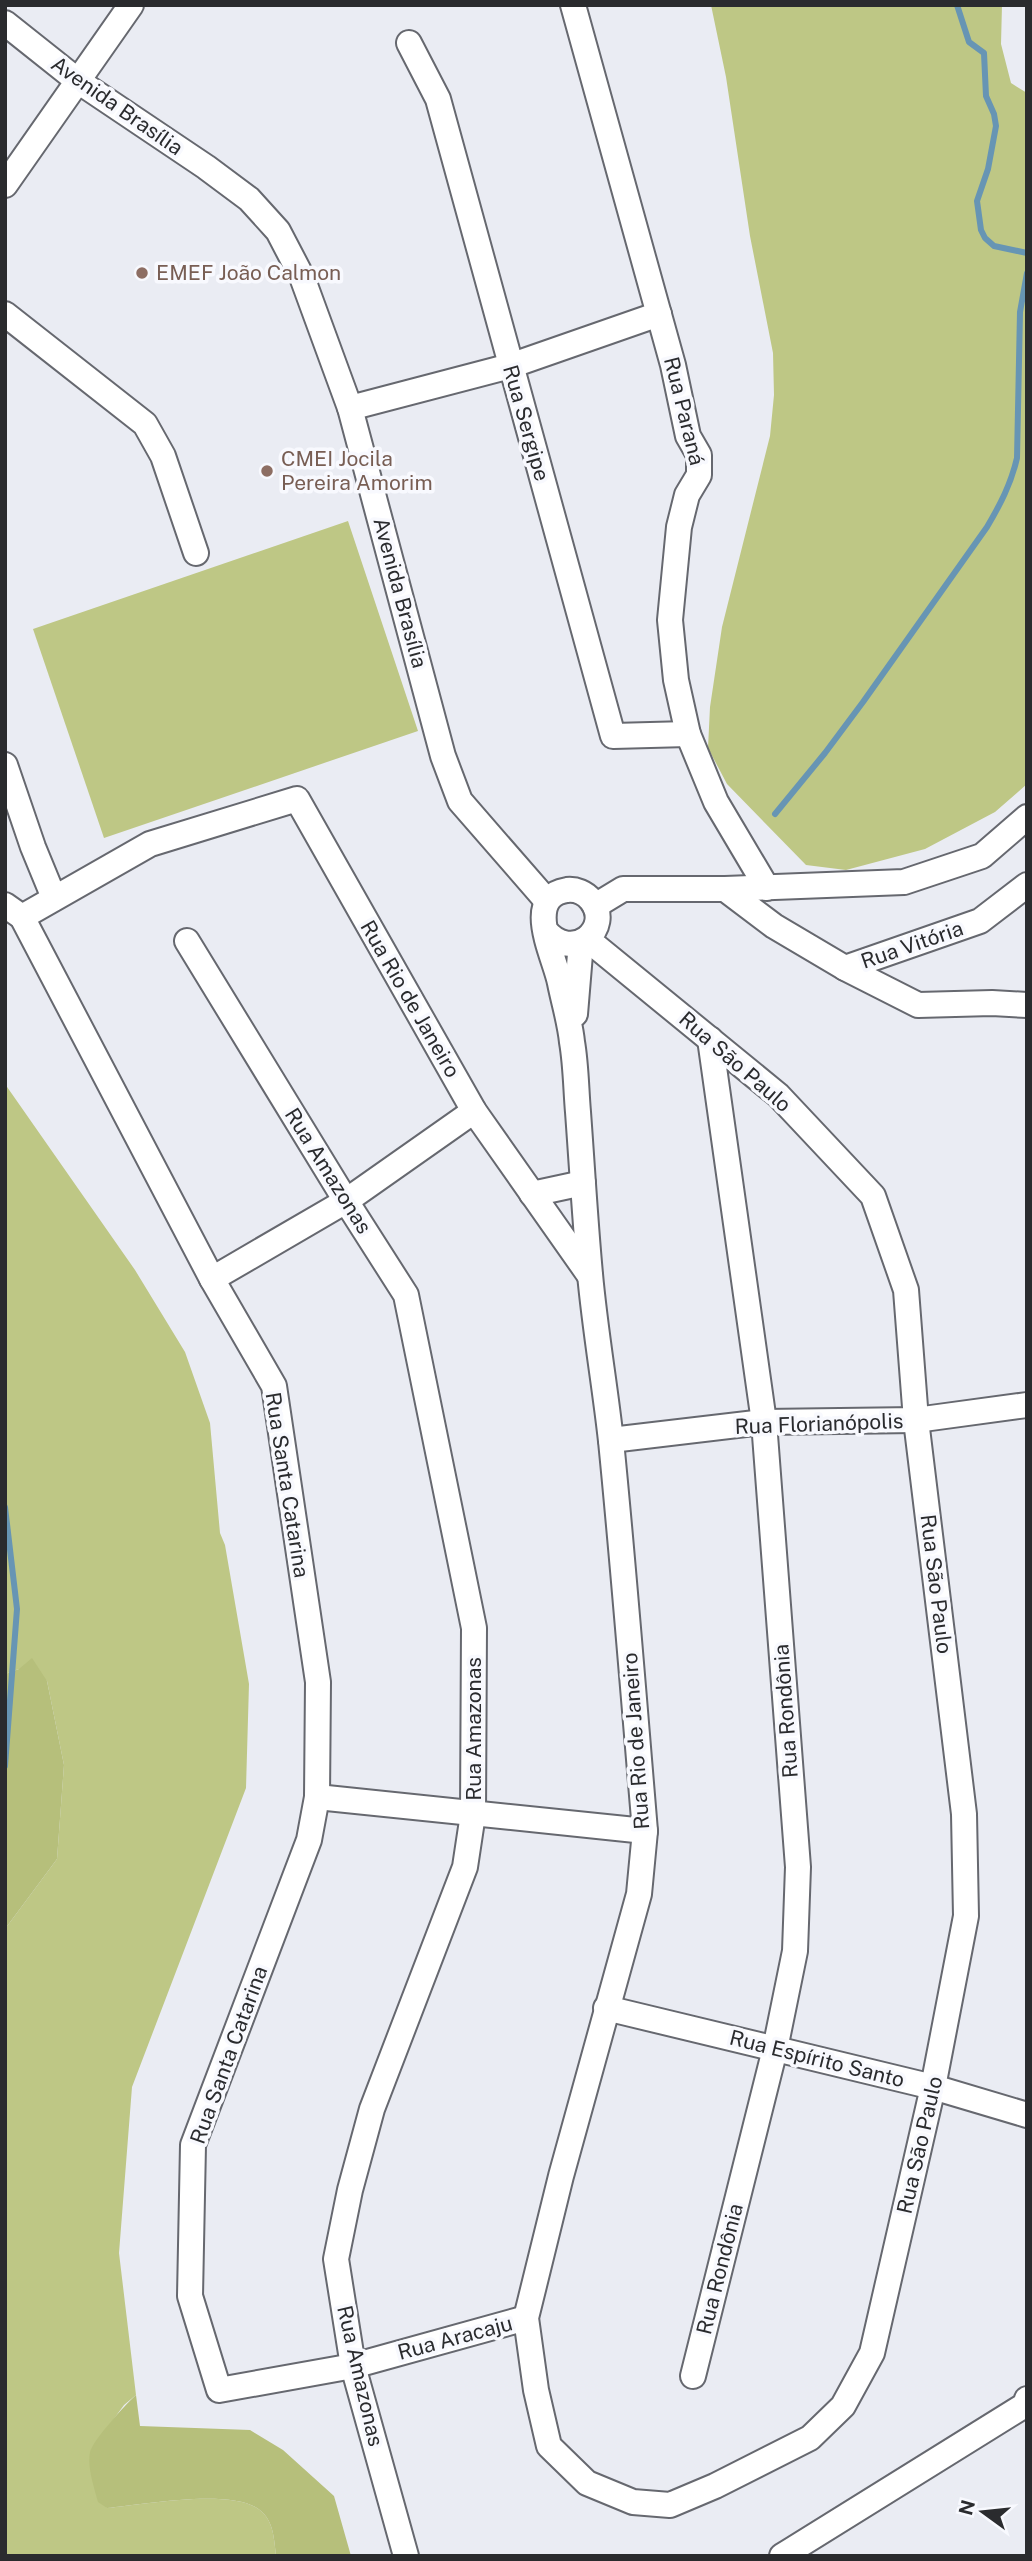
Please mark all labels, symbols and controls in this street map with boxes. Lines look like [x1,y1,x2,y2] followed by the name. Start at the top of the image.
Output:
[47,51,188,160] street label: Avenida Brasília
[156,260,341,285] place label: EMEF João Calmon
[134,265,150,281] marker: EMEF João Calmon
[659,354,710,468] street label: Rua Paraná
[498,362,555,484] street label: Rua Sergipe
[281,446,433,495] place label: CMEI Jocila Pereira Amorim
[259,463,275,479] marker: CMEI Jocila Pereira Amorim
[368,515,433,671] street label: Avenida Brasília
[857,915,966,974] street label: Rua Vitória
[355,916,466,1082] street label: Rua Rio de Janeiro
[674,1006,796,1117] street label: Rua São Paulo
[280,1103,377,1238] street label: Rua Amazonas
[260,1390,315,1579] street label: Rua Santa Catarina
[734,1408,904,1439] street label: Rua Florianópolis
[916,1513,957,1655] street label: Rua São Paulo
[768,1643,803,1779] street label: Rua Rondônia
[617,1652,654,1830] street label: Rua Rio de Janeiro
[461,1657,486,1801] street label: Rua Amazonas
[185,1962,272,2147] street label: Rua Santa Catarina
[727,2025,907,2092] street label: Rua Espírito Santo
[892,2074,947,2216] street label: Rua São Paulo
[691,2201,748,2337] street label: Rua Rondônia
[332,2303,389,2449] street label: Rua Amazonas
[395,2310,515,2365] street label: Rua Aracaju
[948,2477,1018,2547] north arrow
[954,2498,979,2518] text: N

